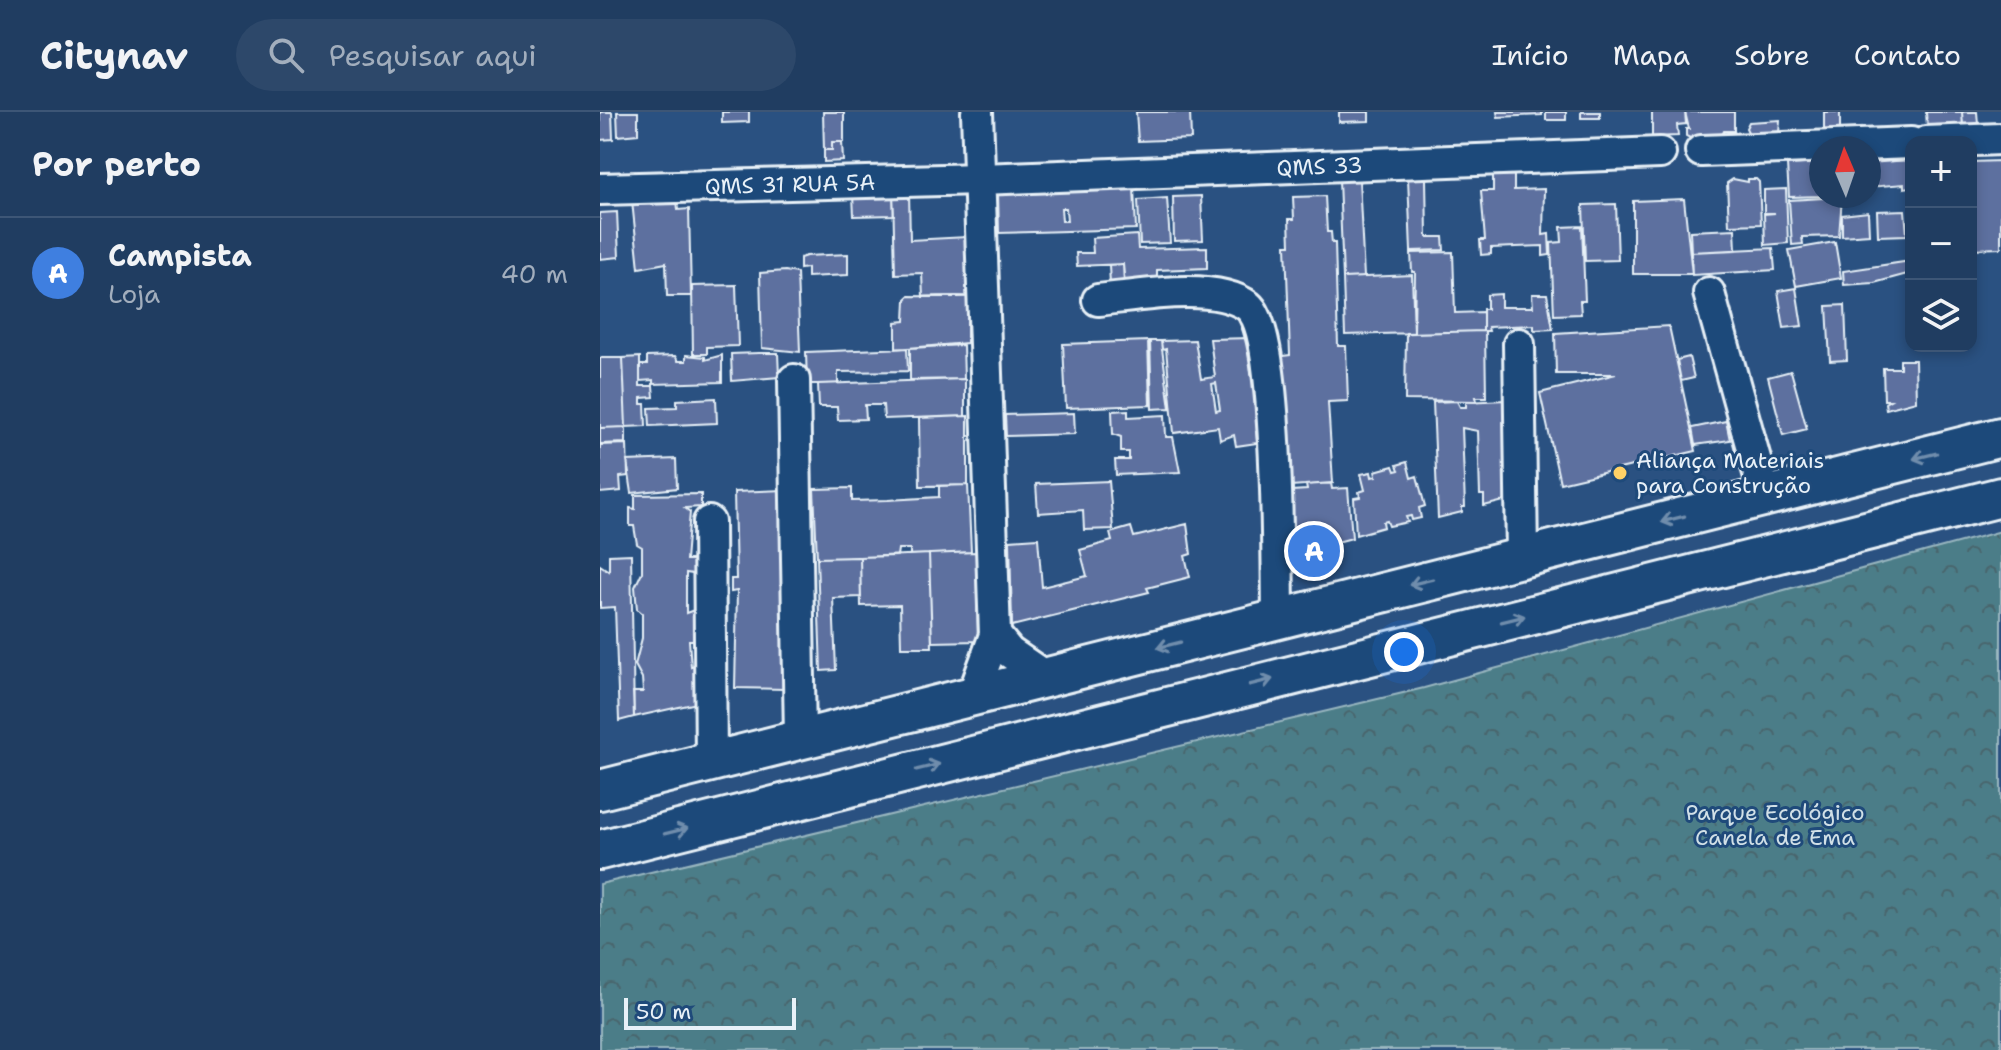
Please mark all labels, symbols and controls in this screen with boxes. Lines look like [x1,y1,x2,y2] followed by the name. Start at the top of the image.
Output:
[236,19,796,91] search box
[40,30,188,81] text: Citynav
[264,33,308,77] icon: search
[328,35,537,76] text: Pesquisar aqui
[1492,36,1569,74] text: Início
[1613,36,1690,74] text: Mapa
[1734,36,1810,74] text: Sobre
[1854,36,1961,74] text: Contato
[1809,136,1881,208] north arrow
[1905,136,1977,352] map controls
[1905,136,1977,208] button: +
[32,141,201,187] text: Por perto
[1276,150,1363,183] street label: QMS 33
[704,168,876,201] street label: QMS 31 RUA 5A
[1905,208,1977,280] button: −
[108,235,252,276] text: Campista
[48,256,68,291] text: A
[501,256,568,291] text: 40 m
[108,276,160,311] text: Loja
[1905,280,1977,352] button: layers
[1636,446,1825,500] place label: Aliança Materiais para Construção
[1913,449,1939,464] one-way arrow
[1611,464,1629,482] marker: Aliança Materiais para Construção
[1661,512,1686,527] one-way arrow
[1288,521,1340,581] pin: A
[1408,576,1434,591] one-way arrow
[1500,610,1525,625] one-way arrow
[1384,632,1424,672] your location
[1156,638,1182,653] one-way arrow
[1248,674,1273,689] one-way arrow
[914,758,940,773] one-way arrow
[1685,798,1865,852] park label: Parque Ecológico Canela de Ema
[662,822,688,837] one-way arrow
[624,994,796,1030] scale bar
[636,997,691,1026] text: 50 m

